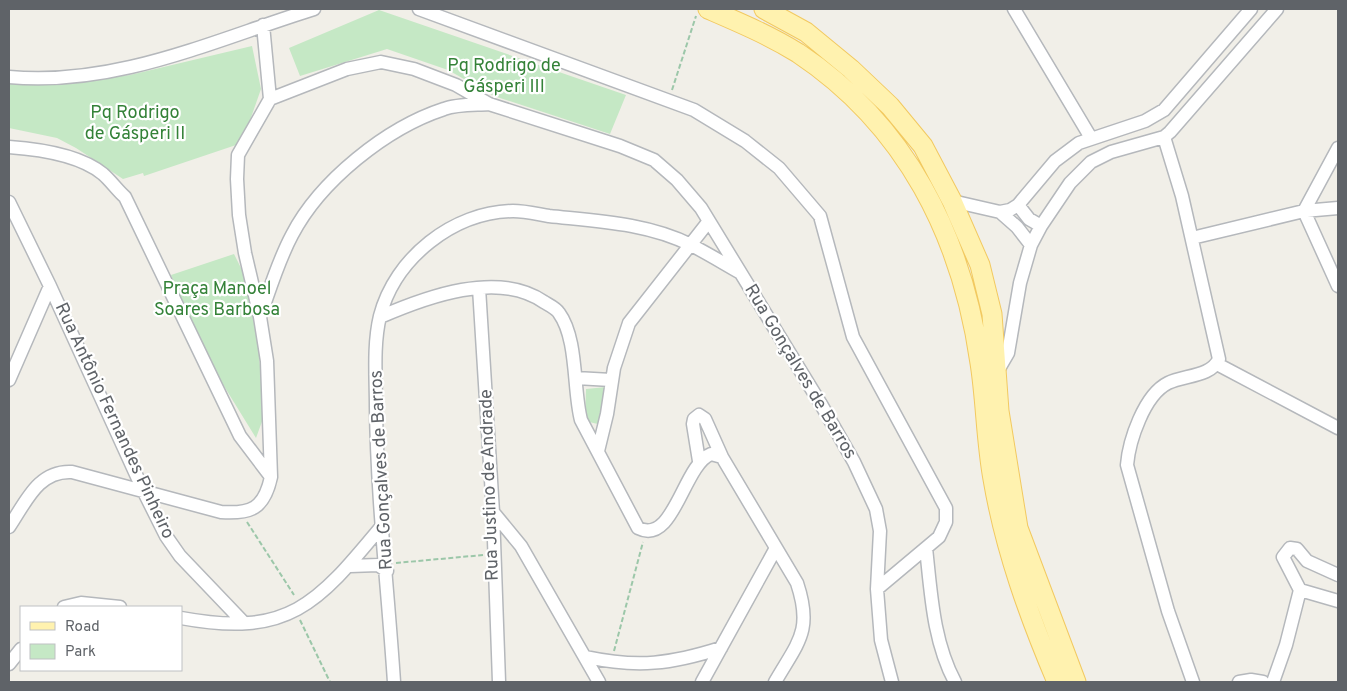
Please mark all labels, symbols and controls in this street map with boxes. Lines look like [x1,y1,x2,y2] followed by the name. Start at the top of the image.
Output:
[447,55,561,99] park label: Pq Rodrigo de Gásperi III
[85,102,185,146] park label: Pq Rodrigo de Gásperi II
[154,278,280,322] park label: Praça Manoel Soares Barbosa
[739,280,861,464] street label: Rua Gonçalves de Barros
[49,299,179,543] street label: Rua Antônio Fernandes Pinheiro
[365,369,399,571] street label: Rua Gonçalves de Barros
[475,389,505,581] street label: Rua Justino de Andrade
[20,606,182,671] legend
[65,618,100,637] text: Road
[65,643,96,662] text: Park

